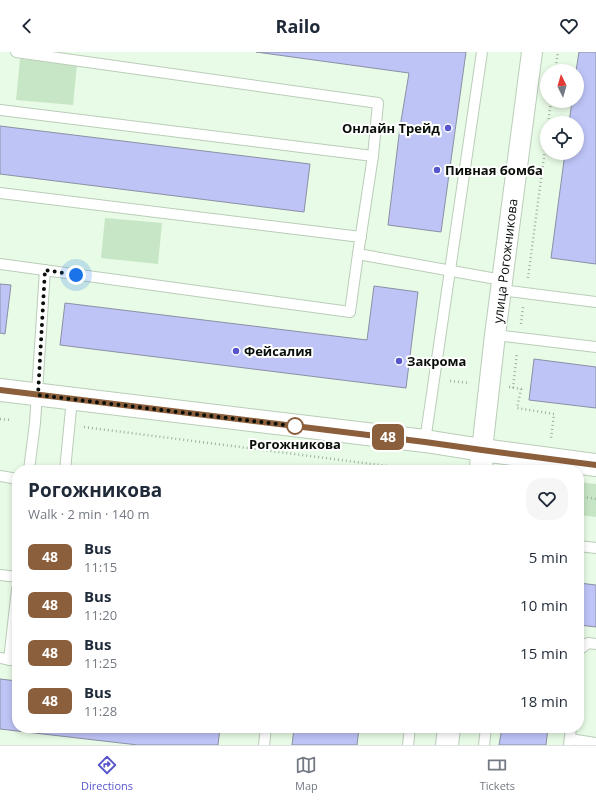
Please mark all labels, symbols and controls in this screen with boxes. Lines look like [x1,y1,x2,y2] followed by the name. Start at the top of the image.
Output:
[276,14,320,38] text: Railo
[16,15,38,37] icon: back
[558,15,580,37] icon: heart
[540,64,584,108] north arrow
[540,64,584,160] map controls
[540,116,584,160] button: locate
[342,119,440,137] place label: Онлайн Трейд
[443,123,453,133] marker: Онлайн Трейд
[445,161,543,179] place label: Пивная бомба
[432,165,442,175] marker: Пивная бомба
[488,198,522,324] street label: улица Рогожникова
[66,265,86,285] your location
[244,342,312,360] place label: Фейсалия
[231,346,241,356] marker: Фейсалия
[407,352,466,370] place label: Закрома
[394,356,404,366] marker: Закрома
[286,417,304,435] marker: Рогожникова
[370,424,406,450] line badge: 48
[380,427,396,446] text: 48
[249,435,341,453] place label: Рогожникова
[28,477,162,503] text: Рогожникова
[526,478,568,520] button: heart
[28,505,150,523] text: Walk · 2 min · 140 m
[84,538,111,558] text: Bus
[42,547,58,566] text: 48
[529,547,568,567] text: 5 min
[84,558,117,576] text: 11:15
[84,586,111,606] text: Bus
[42,595,58,614] text: 48
[520,595,568,615] text: 10 min
[84,606,117,624] text: 11:20
[84,634,111,654] text: Bus
[42,643,58,662] text: 48
[520,643,568,663] text: 15 min
[84,654,117,672] text: 11:25
[84,682,111,702] text: Bus
[42,691,58,710] text: 48
[520,691,568,711] text: 18 min
[84,702,117,720] text: 11:28
[81,754,133,793] tab: Directions
[295,754,318,793] tab: Map
[480,754,515,793] tab: Tickets

